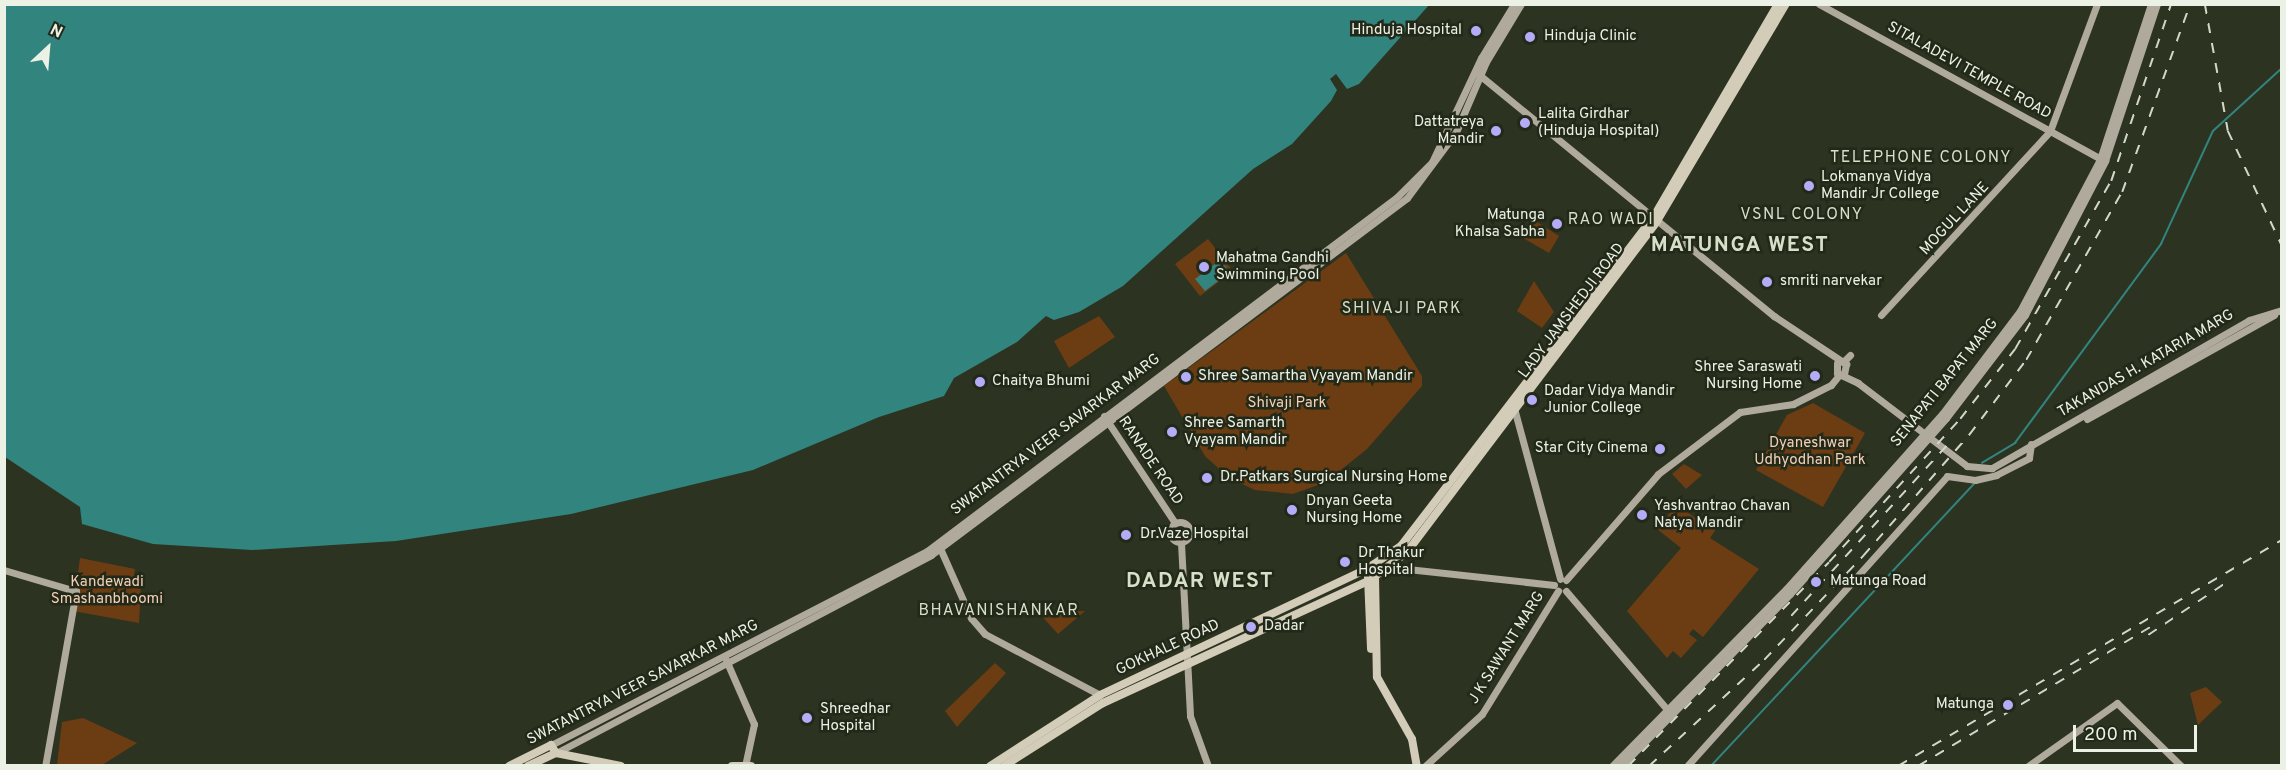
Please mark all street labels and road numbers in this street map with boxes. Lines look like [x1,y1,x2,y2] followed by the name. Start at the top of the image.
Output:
[1884,18,2054,124] street label: SITALADEVI TEMPLE ROAD
[1917,179,1993,259] street label: MOGUL LANE
[1515,240,1629,382] street label: LADY JAMSHEDJI ROAD
[2054,306,2238,422] street label: TAKANDAS H. KATARIA MARG
[1887,315,2003,451] street label: SENAPATI BAPAT MARG
[947,350,1165,520] street label: SWATANTRYA VEER SAVARKAR MARG
[1114,413,1186,509] street label: RANADE ROAD
[1465,588,1549,708] street label: J K SAWANT MARG
[524,616,762,750] street label: SWATANTRYA VEER SAVARKAR MARG
[1113,616,1223,680] street label: GOKHALE ROAD

